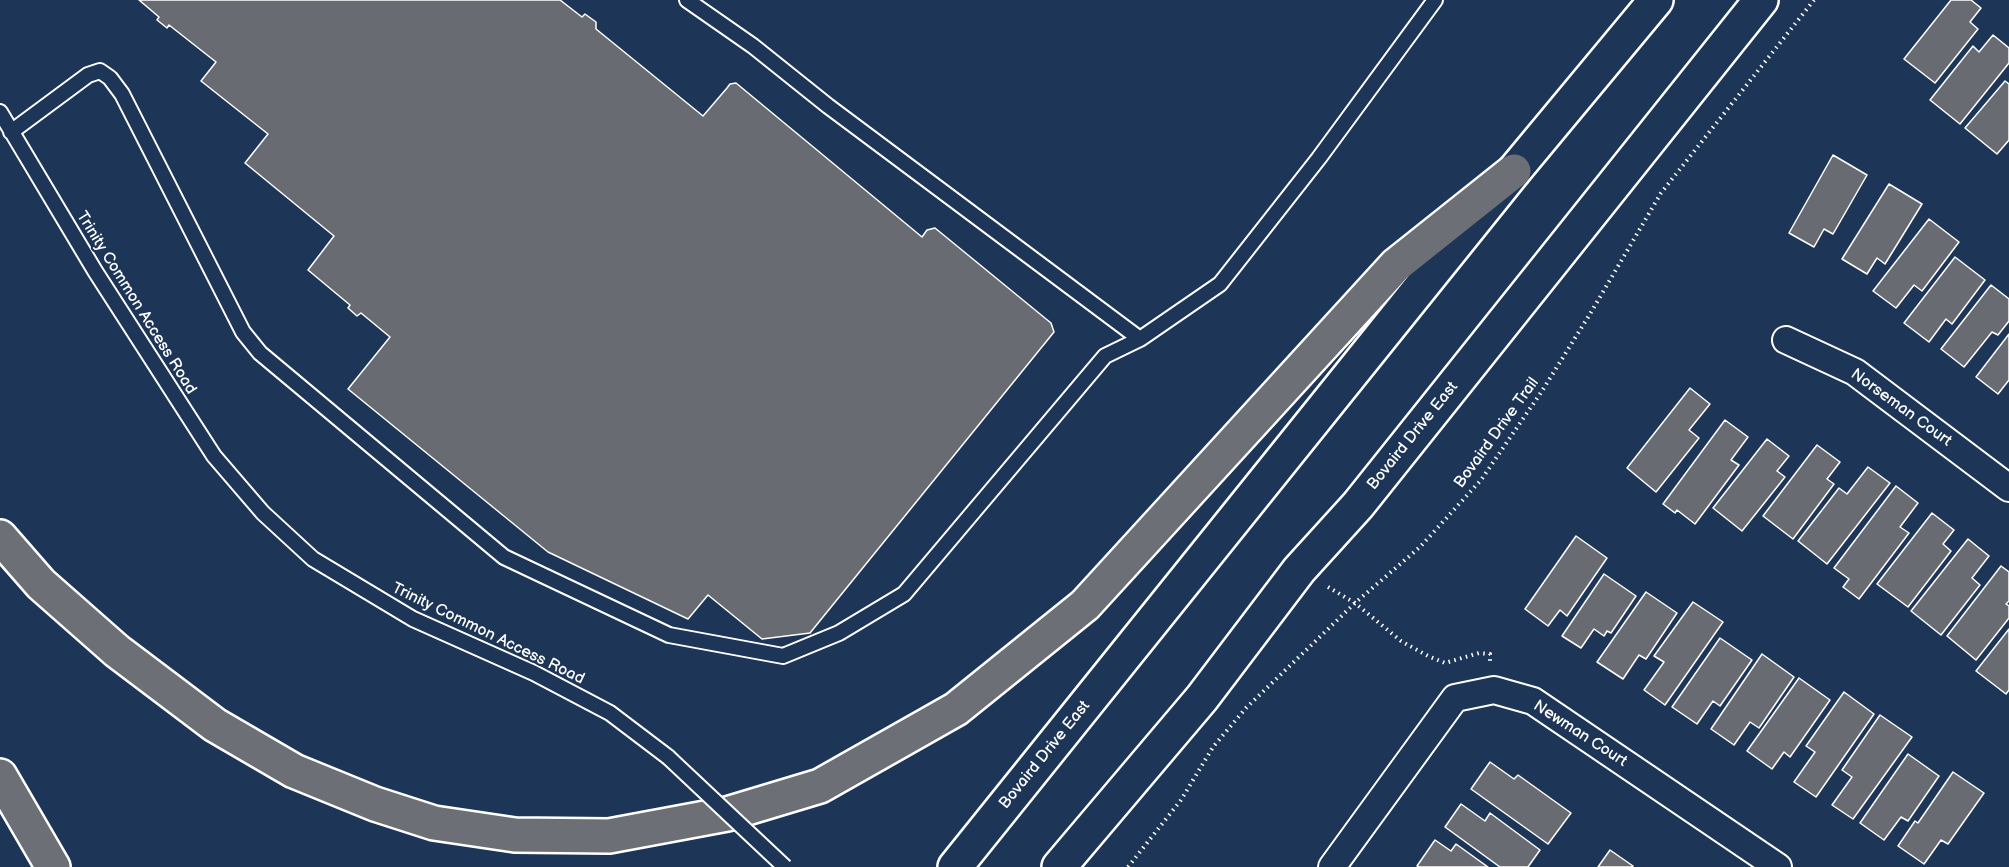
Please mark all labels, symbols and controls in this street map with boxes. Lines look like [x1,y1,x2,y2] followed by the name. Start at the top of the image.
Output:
[72,208,200,398] street label: Trinity Common Access Road
[1847,365,1955,451] street label: Norseman Court
[1451,374,1543,492] street label: Bovaird Drive Trail
[1364,378,1462,494] street label: Bovaird Drive East
[389,579,587,689] street label: Trinity Common Access Road
[996,697,1094,813] street label: Bovaird Drive East
[1529,697,1631,771] street label: Newman Court

